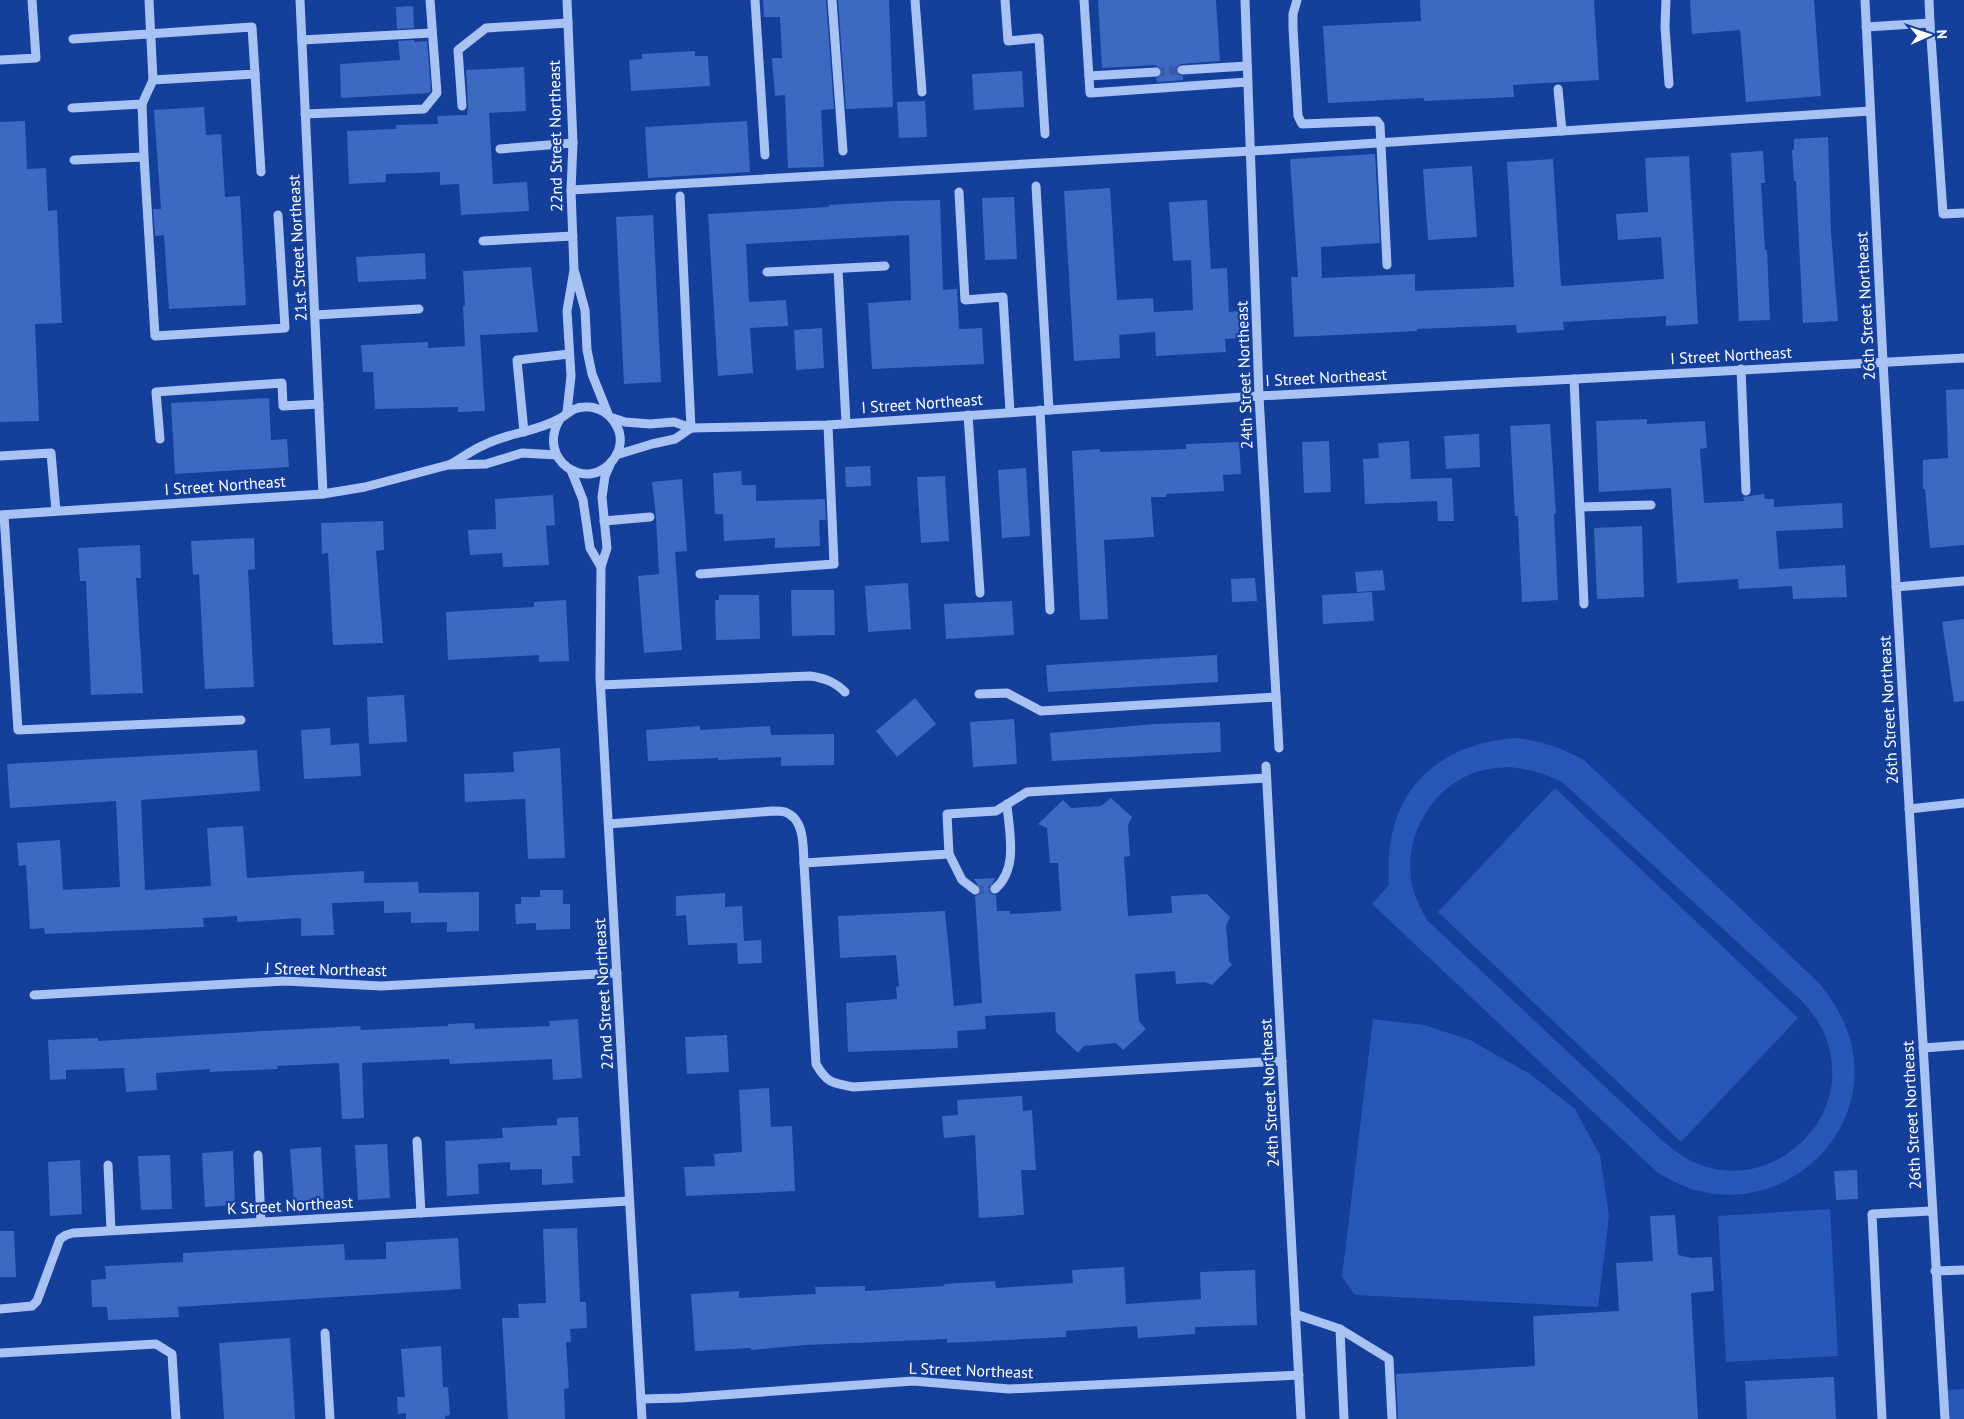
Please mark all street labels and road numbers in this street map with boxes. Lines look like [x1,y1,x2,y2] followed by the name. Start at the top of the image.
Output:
[544,59,566,212] street label: 22nd Street Northeast
[283,174,311,322] street label: 21st Street Northeast
[1851,231,1879,381] street label: 26th Street Northeast
[1231,300,1257,450] street label: 24th Street Northeast
[1670,342,1793,368] street label: I Street Northeast
[1265,364,1388,390] street label: I Street Northeast
[861,389,984,417] street label: I Street Northeast
[164,471,287,499] street label: I Street Northeast
[1874,635,1902,785] street label: 26th Street Northeast
[589,917,617,1070] street label: 22nd Street Northeast
[264,958,388,980] street label: J Street Northeast
[1255,1018,1283,1168] street label: 24th Street Northeast
[1897,1040,1925,1190] street label: 26th Street Northeast
[226,1192,354,1218] street label: K Street Northeast
[908,1358,1034,1382] street label: L Street Northeast

